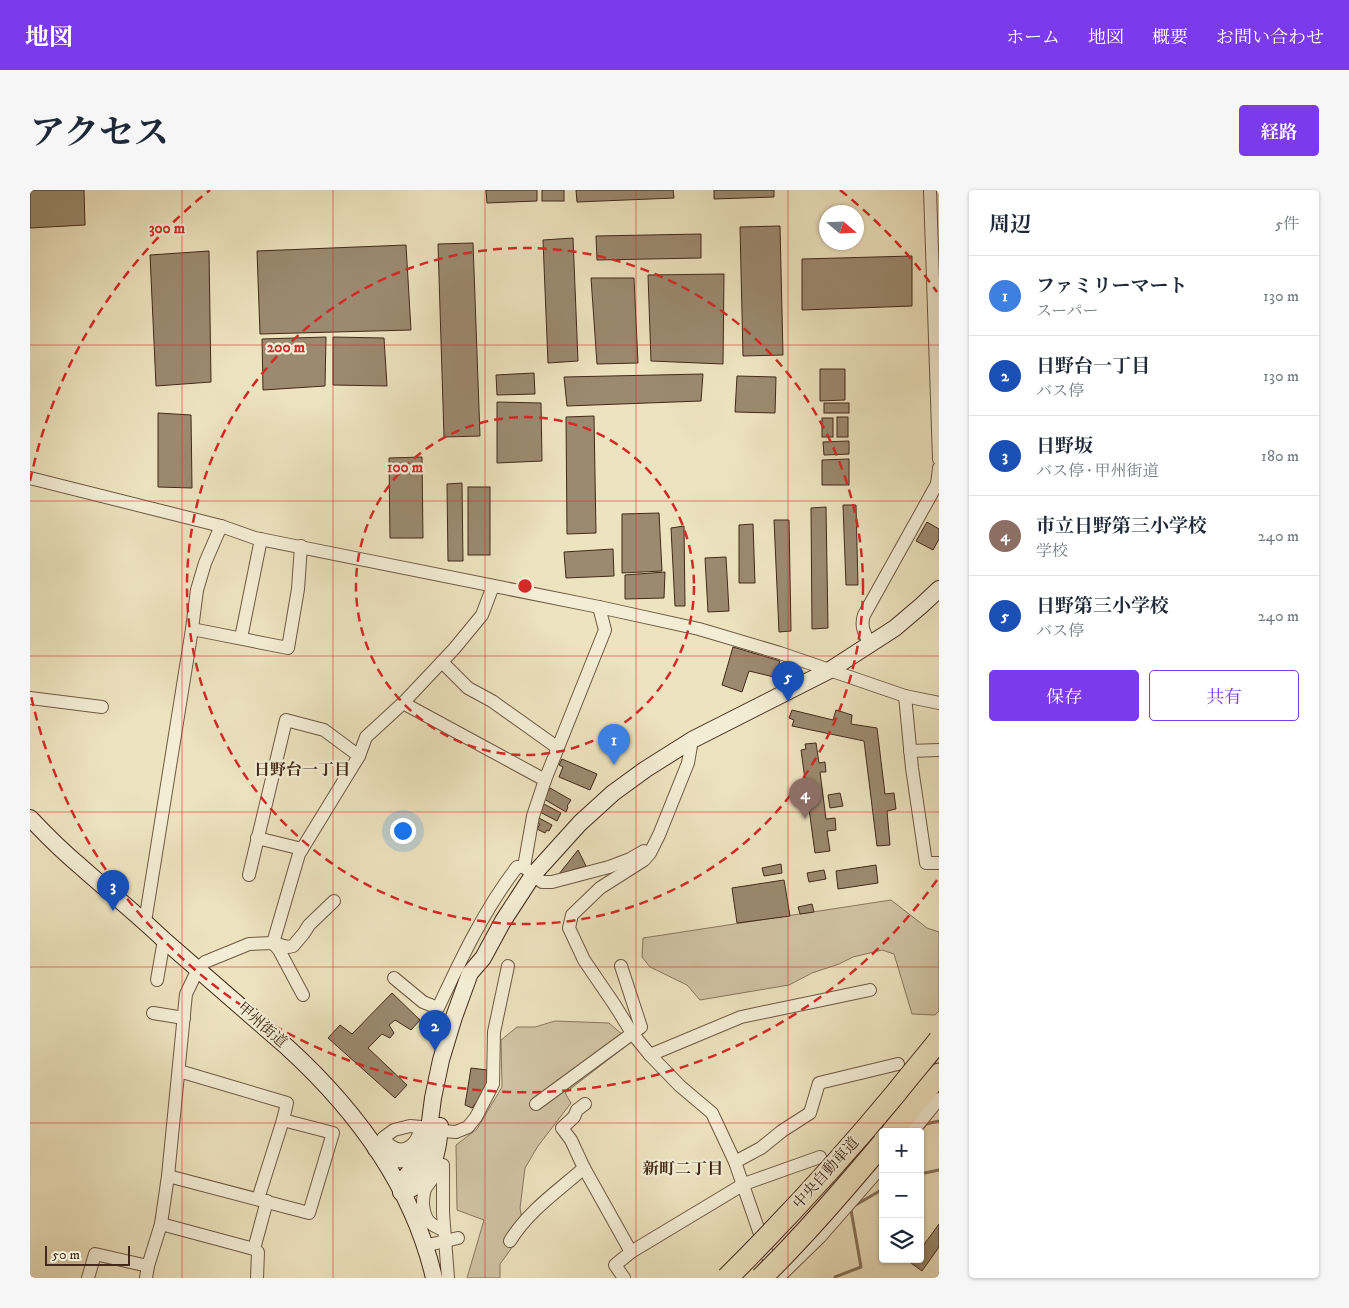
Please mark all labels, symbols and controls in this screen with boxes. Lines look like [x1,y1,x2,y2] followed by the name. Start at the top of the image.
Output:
[25,23,73,53] text: 地図
[1006,27,1060,49] text: ホーム
[1088,27,1124,49] text: 地図
[1152,27,1188,49] text: 概要
[1216,27,1324,49] text: お問い合わせ
[1239,105,1319,156] button: 経路
[30,112,169,156] text: アクセス
[819,205,864,250] north arrow
[989,212,1031,238] text: 周辺
[1275,214,1299,234] text: 5件
[149,219,186,238] text: 300 m
[1036,275,1188,298] text: ファミリーマート
[1002,286,1008,306] text: 1
[1263,286,1299,306] text: 130 m
[1036,301,1098,321] text: スーパー
[267,338,306,357] text: 200 m
[1036,355,1150,378] text: 日野台一丁目
[1001,366,1009,386] text: 2
[1263,366,1299,386] text: 130 m
[1036,381,1084,401] text: バス停
[1036,435,1093,458] text: 日野坂
[1002,446,1008,466] text: 3
[1261,446,1299,466] text: 180 m
[387,458,424,477] text: 100 m
[1036,461,1159,481] text: バス停 · 甲州街道
[1036,515,1207,538] text: 市立日野第三小学校
[1000,526,1010,546] text: 4
[1258,526,1299,546] text: 240 m
[1036,541,1068,561] text: 学校
[516,577,534,595] centre of rings
[1036,595,1169,618] text: 日野第三小学校
[1001,606,1009,626] text: 5
[1258,606,1299,626] text: 240 m
[1036,621,1084,641] text: バス停
[772,661,804,702] pin: 5
[989,670,1139,721] button: 保存
[1149,670,1299,721] button: 共有
[598,724,630,765] pin: 1
[254,760,350,780] district label: 日野台一丁目
[789,778,821,819] pin: 4
[390,818,416,844] your location
[97,870,129,911] pin: 3
[233,998,291,1052] street label: 甲州街道
[419,1010,451,1051] pin: 2
[879,1128,924,1263] map controls
[879,1128,924,1173] button: +
[789,1133,863,1213] street label: 中央自動車道
[642,1159,723,1179] district label: 新町二丁目
[879,1173,924,1218] button: −
[879,1218,924,1263] button: layers
[45,1243,130,1266] scale bar
[52,1246,80,1264] text: 50 m

